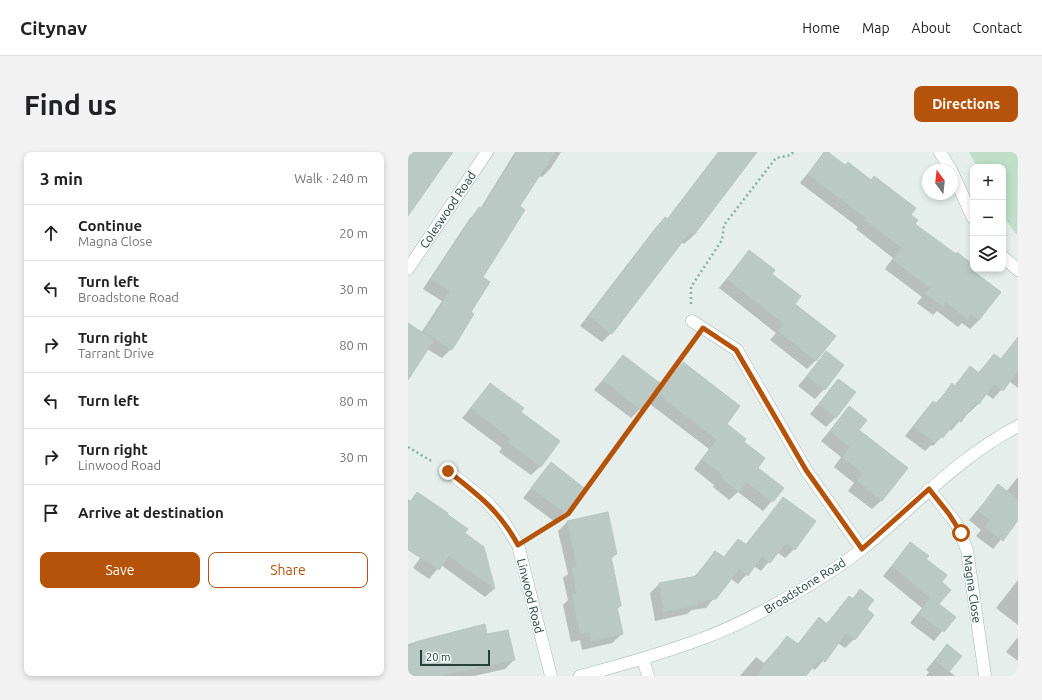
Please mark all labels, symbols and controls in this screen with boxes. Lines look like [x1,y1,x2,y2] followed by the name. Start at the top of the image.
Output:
[20,17,87,39] text: Citynav
[802,20,840,36] text: Home
[862,20,890,36] text: Map
[912,20,951,36] text: About
[973,20,1022,36] text: Contact
[914,86,1018,122] button: Directions
[24,89,117,120] text: Find us
[922,164,958,200] north arrow
[970,164,1006,272] map controls
[970,164,1006,200] button: +
[40,169,83,188] text: 3 min
[417,169,478,251] street label: Coleswood Road
[294,171,368,185] text: Walk · 240 m
[970,200,1006,236] button: −
[78,217,142,234] text: Continue
[40,222,62,244] icon: ahead
[339,226,368,240] text: 20 m
[78,234,152,248] text: Magna Close
[970,236,1006,272] button: layers
[78,273,139,290] text: Turn left
[40,278,62,300] icon: left
[339,282,368,296] text: 30 m
[78,290,179,304] text: Broadstone Road
[78,329,148,346] text: Turn right
[40,334,62,356] icon: right
[339,338,368,352] text: 80 m
[78,346,154,360] text: Tarrant Drive
[40,390,62,412] icon: left
[78,392,139,409] text: Turn left
[339,394,368,408] text: 80 m
[78,441,148,458] text: Turn right
[40,446,62,468] icon: right
[339,450,368,464] text: 30 m
[78,458,161,472] text: Linwood Road
[439,462,457,480] route end
[40,502,62,524] icon: arrive
[78,504,224,521] text: Arrive at destination
[952,524,970,542] route start
[40,552,200,588] button: Save
[208,552,368,588] button: Share
[961,554,984,624] street label: Magna Close
[762,555,848,616] street label: Broadstone Road
[515,557,546,635] street label: Linwood Road
[420,648,490,667] scale bar
[426,651,450,663] text: 20 m

